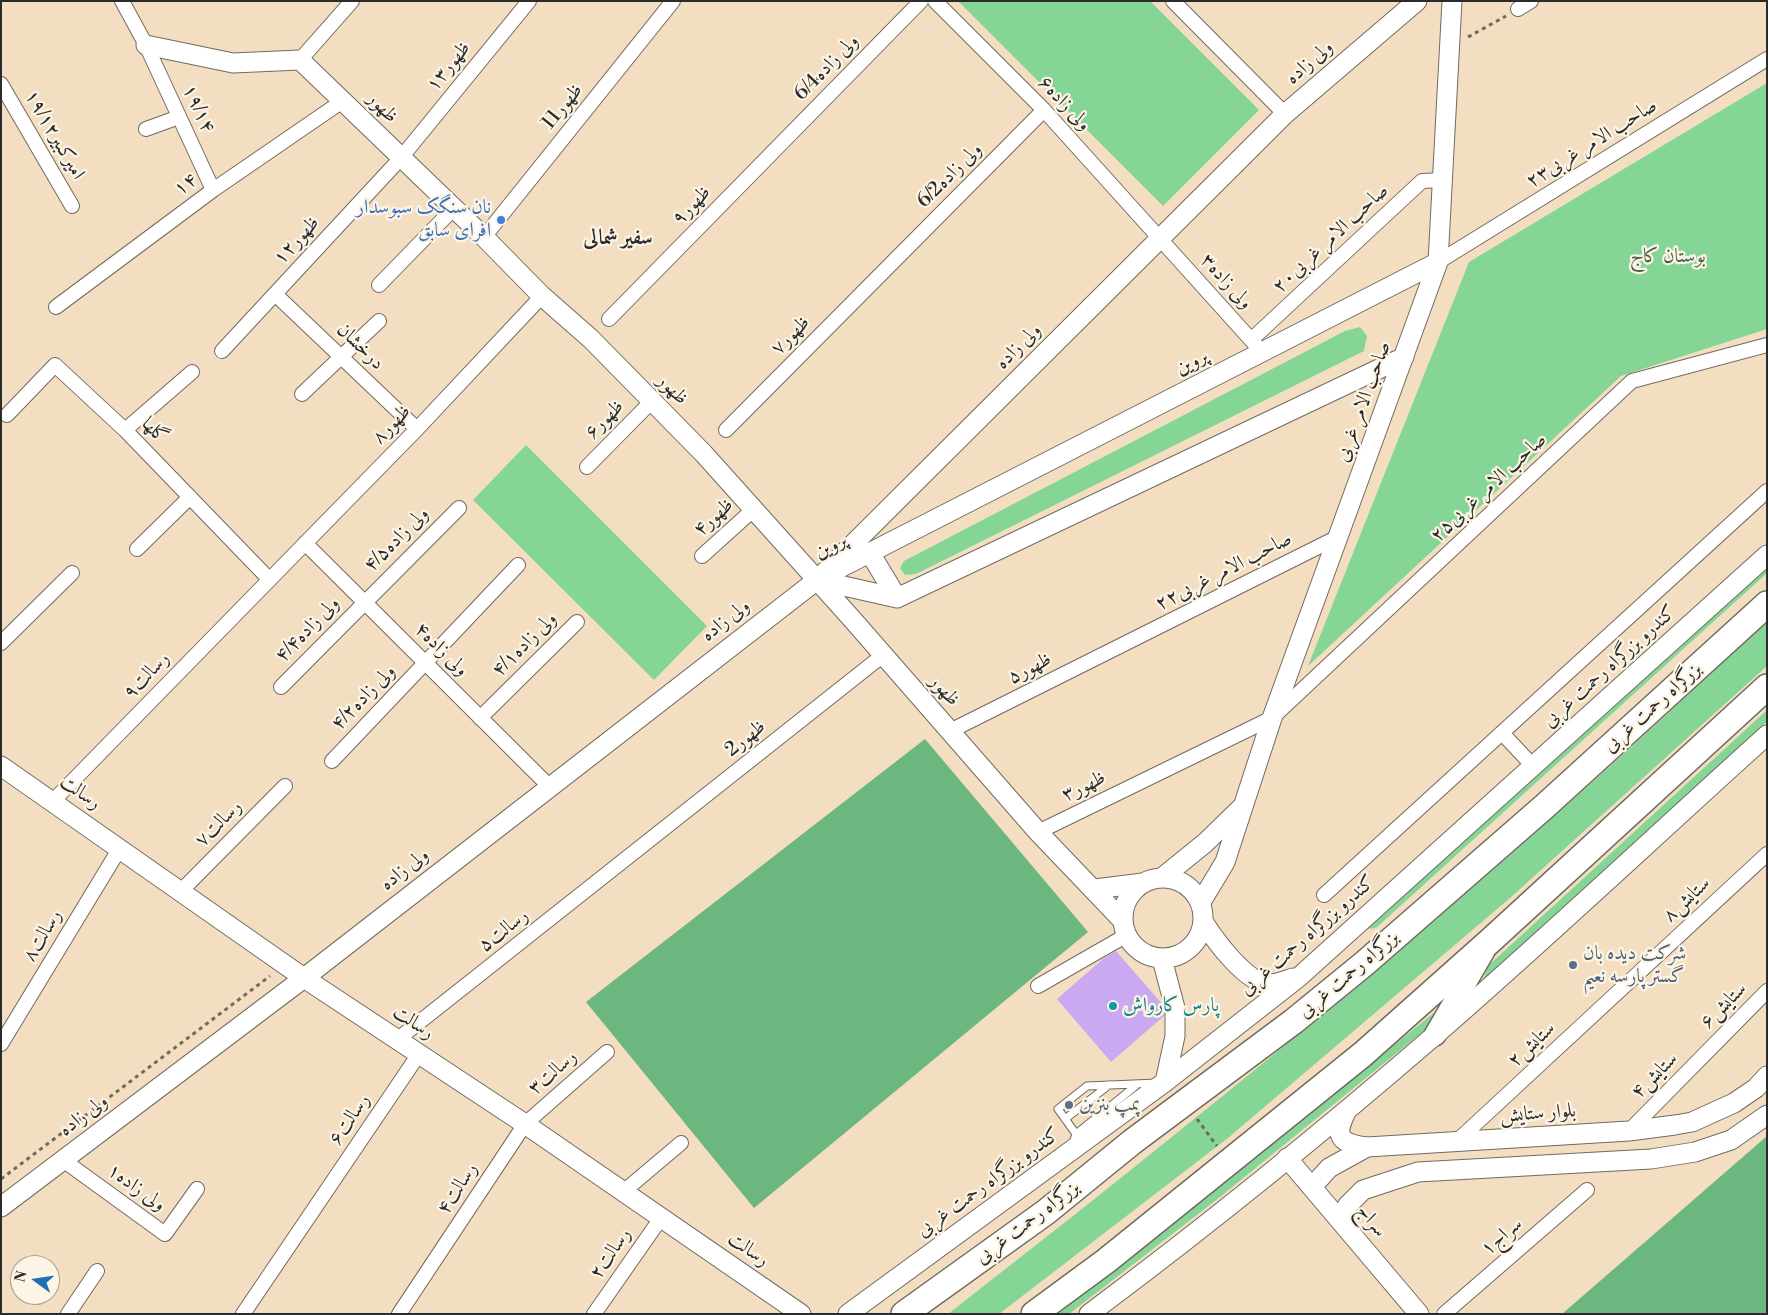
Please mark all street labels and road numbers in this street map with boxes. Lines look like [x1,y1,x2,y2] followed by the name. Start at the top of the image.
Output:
[790,30,864,106] street label: 6/4ولی زاده
[1281,36,1339,90] street label: ولی زاده
[422,37,476,97] street label: ظهور۱۳
[1032,71,1096,137] street label: ولی زاده۶
[537,79,589,135] street label: 11ظهور
[176,81,220,137] street label: ۱۹/۱۴
[19,86,89,184] street label: امیرکبیر۱۹/۱۲
[362,87,402,129] street label: ظهور
[1522,94,1662,194] street label: صاحب الامر غربی۲۳
[912,138,988,214] street label: 6/2ولی زاده
[169,168,203,202] street label: ۱۴
[1268,179,1394,299] street label: صاحب الامر غربی۲۰
[667,181,717,231] street label: ظهور۹
[269,212,325,270] street label: ظهور۱۲
[1195,249,1257,315] street label: ولی زاده۳
[766,311,816,361] street label: ظهور۷
[331,318,389,376] street label: درخشان
[991,319,1047,375] street label: ولی زاده
[1331,338,1397,466] street label: صاحب الامر غربی
[1172,345,1212,381] street label: پروین
[651,369,693,411] street label: ظهور
[580,395,630,445] street label: ظهور۶
[367,400,417,450] street label: ظهور۸
[136,413,172,449] street label: گلها
[1426,428,1552,548] street label: صاحب الامر غربی۲۵
[689,494,739,542] street label: ظهور۴
[359,502,435,578] street label: ولی زاده۴/۵
[1152,527,1296,617] street label: صاحب الامر غربی٢٢
[811,529,851,565] street label: پروین
[271,592,345,668] street label: ولی زاده۴/۴
[697,595,755,647] street label: ولی زاده
[1538,601,1682,733] street label: کندرو بزرگراه رحمت غربی
[487,607,563,683] street label: ولی زاده۴/۱
[409,618,473,682] street label: ولی زاده۴
[119,647,175,705] street label: رسالت۹
[1004,648,1056,690] street label: ظهور۵
[1599,658,1707,758] street label: بزرگراه رحمت غربی
[327,660,401,736] street label: ولی زاده۴/۲
[924,670,964,712] street label: ظهور
[721,715,771,763] street label: 2ظهور
[1058,766,1110,808] street label: ظهور۳
[55,770,105,816] street label: رسالت
[190,795,248,853] street label: رسالت۷
[376,844,434,896] street label: ولی زاده
[1235,871,1381,1001] street label: کندرو بزرگراه رحمت غربی
[1658,872,1716,928] street label: ستایش۸
[474,904,534,958] street label: رسالت۵
[18,905,68,967] street label: رسالت۸
[1294,926,1404,1024] street label: بزرگراه رحمت غربی
[1696,978,1752,1034] street label: ستایش۶
[388,1000,438,1046] street label: رسالت
[1503,1017,1561,1073] street label: ستایش۲
[524,1045,582,1101] street label: رسالت۳
[1627,1048,1683,1104] street label: ستایش۴
[55,1090,113,1142] street label: ولی زاده
[324,1090,376,1150] street label: رسالت۶
[1499,1099,1577,1129] street label: بلوار ستایش
[912,1123,1066,1243] street label: کندرو بزرگراه رحمت غربی
[102,1159,170,1217] street label: ولی زاده۱
[432,1159,484,1219] street label: رسالت۴
[971,1176,1085,1270] street label: بزرگراه رحمت غربی
[1350,1200,1392,1242] street label: سراج
[1476,1212,1528,1262] street label: سراج۱
[585,1224,637,1284] street label: رسالت۲
[723,1227,773,1273] street label: رسالت

